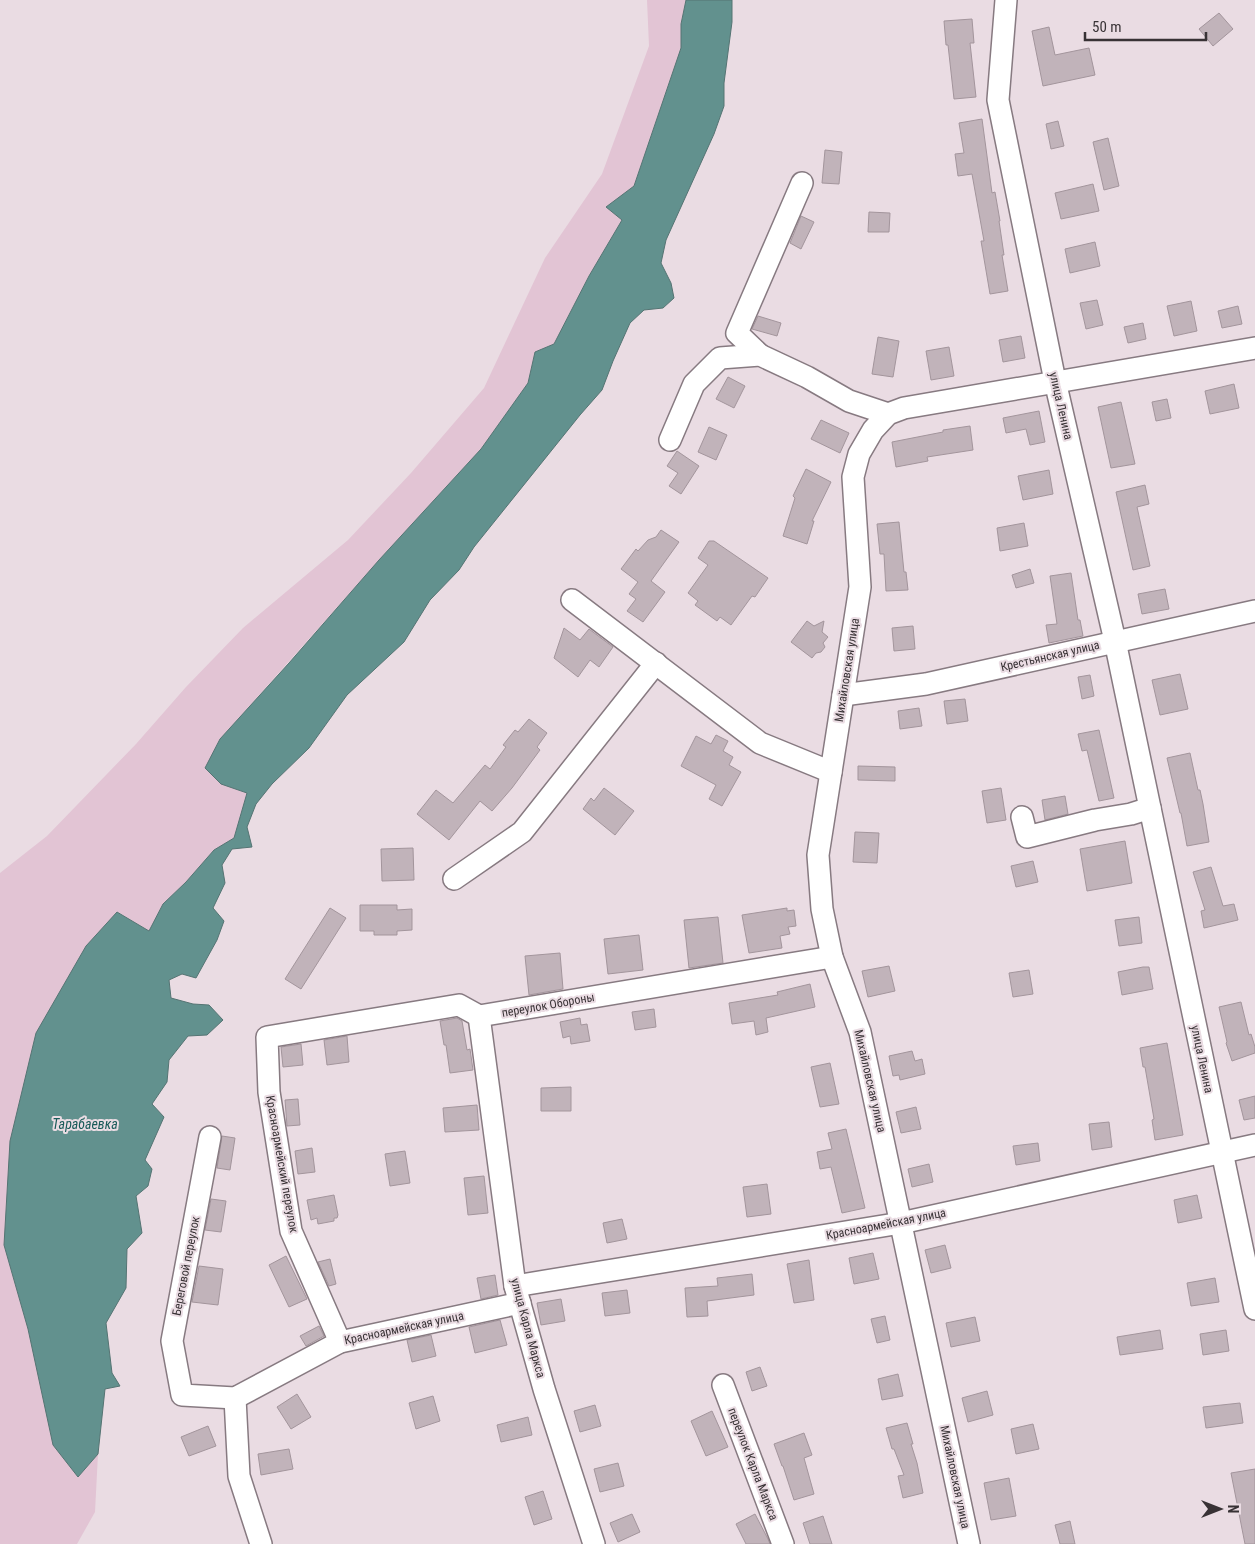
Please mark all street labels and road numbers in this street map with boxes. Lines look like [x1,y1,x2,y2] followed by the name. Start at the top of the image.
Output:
[1046,371,1076,441] street label: улица Ленина
[832,617,862,723] street label: Михайловская улица
[999,638,1101,674] street label: Крестьянская улица
[501,990,595,1020] street label: переулок Обороны
[1188,1024,1216,1094] street label: улица Ленина
[851,1028,889,1134] street label: Михайловская улица
[263,1094,301,1234] street label: Красноармейский переулок
[825,1205,947,1242] street label: Красноармейская улица
[169,1215,203,1317] street label: Береговой переулок
[508,1277,548,1380] street label: улица Карла Маркса
[343,1308,465,1348] street label: Красноармейская улица
[725,1406,781,1522] street label: переулок Карла Маркса
[937,1424,973,1530] street label: Михайловская улица

